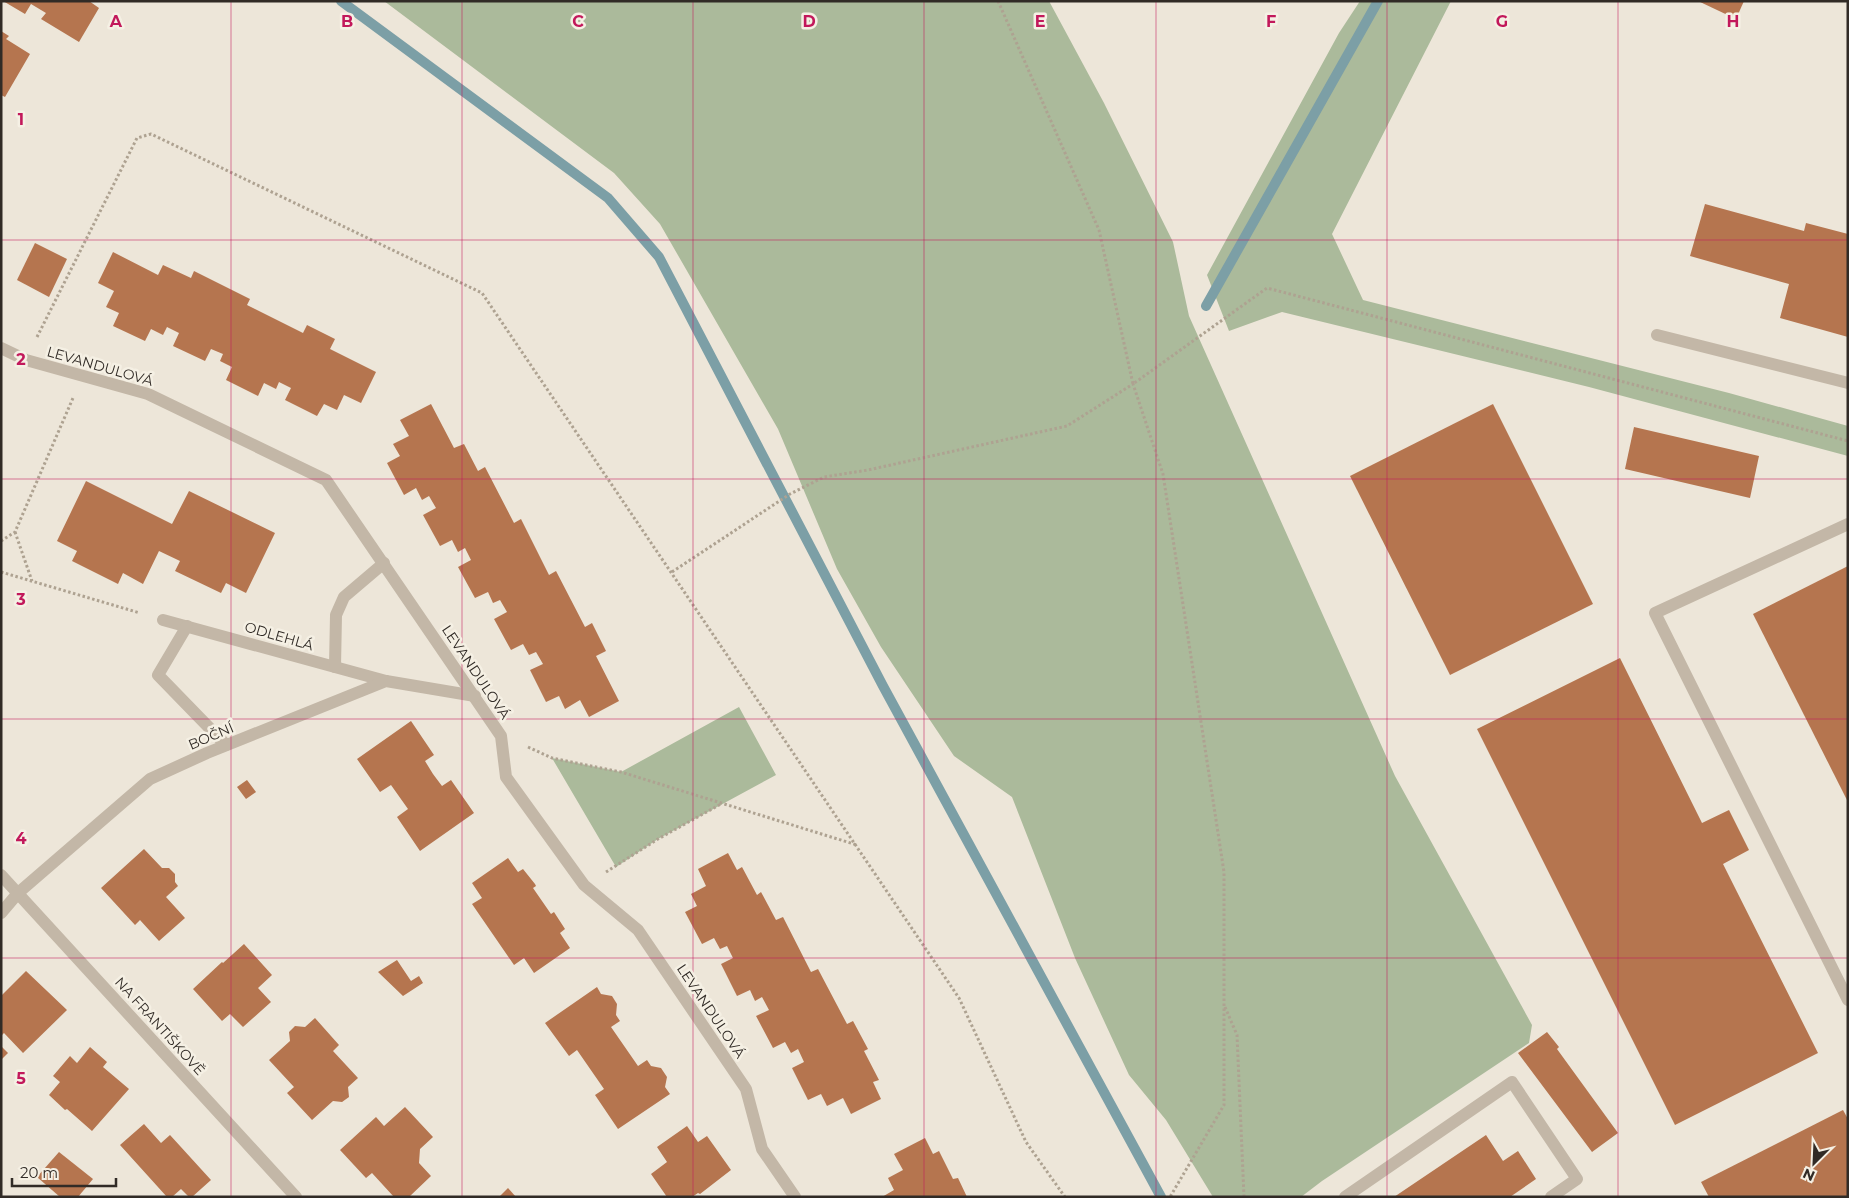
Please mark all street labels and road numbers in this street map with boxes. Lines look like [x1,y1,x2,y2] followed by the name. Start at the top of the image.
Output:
[45,342,156,390] street label: LEVANDULOVÁ
[243,618,316,655] street label: ODLEHLÁ
[438,622,515,723] street label: LEVANDULOVÁ
[185,718,237,754] street label: BOČNÍ
[673,961,750,1062] street label: LEVANDULOVÁ
[111,973,209,1079] street label: NA FRANTIŠKOVĚ

